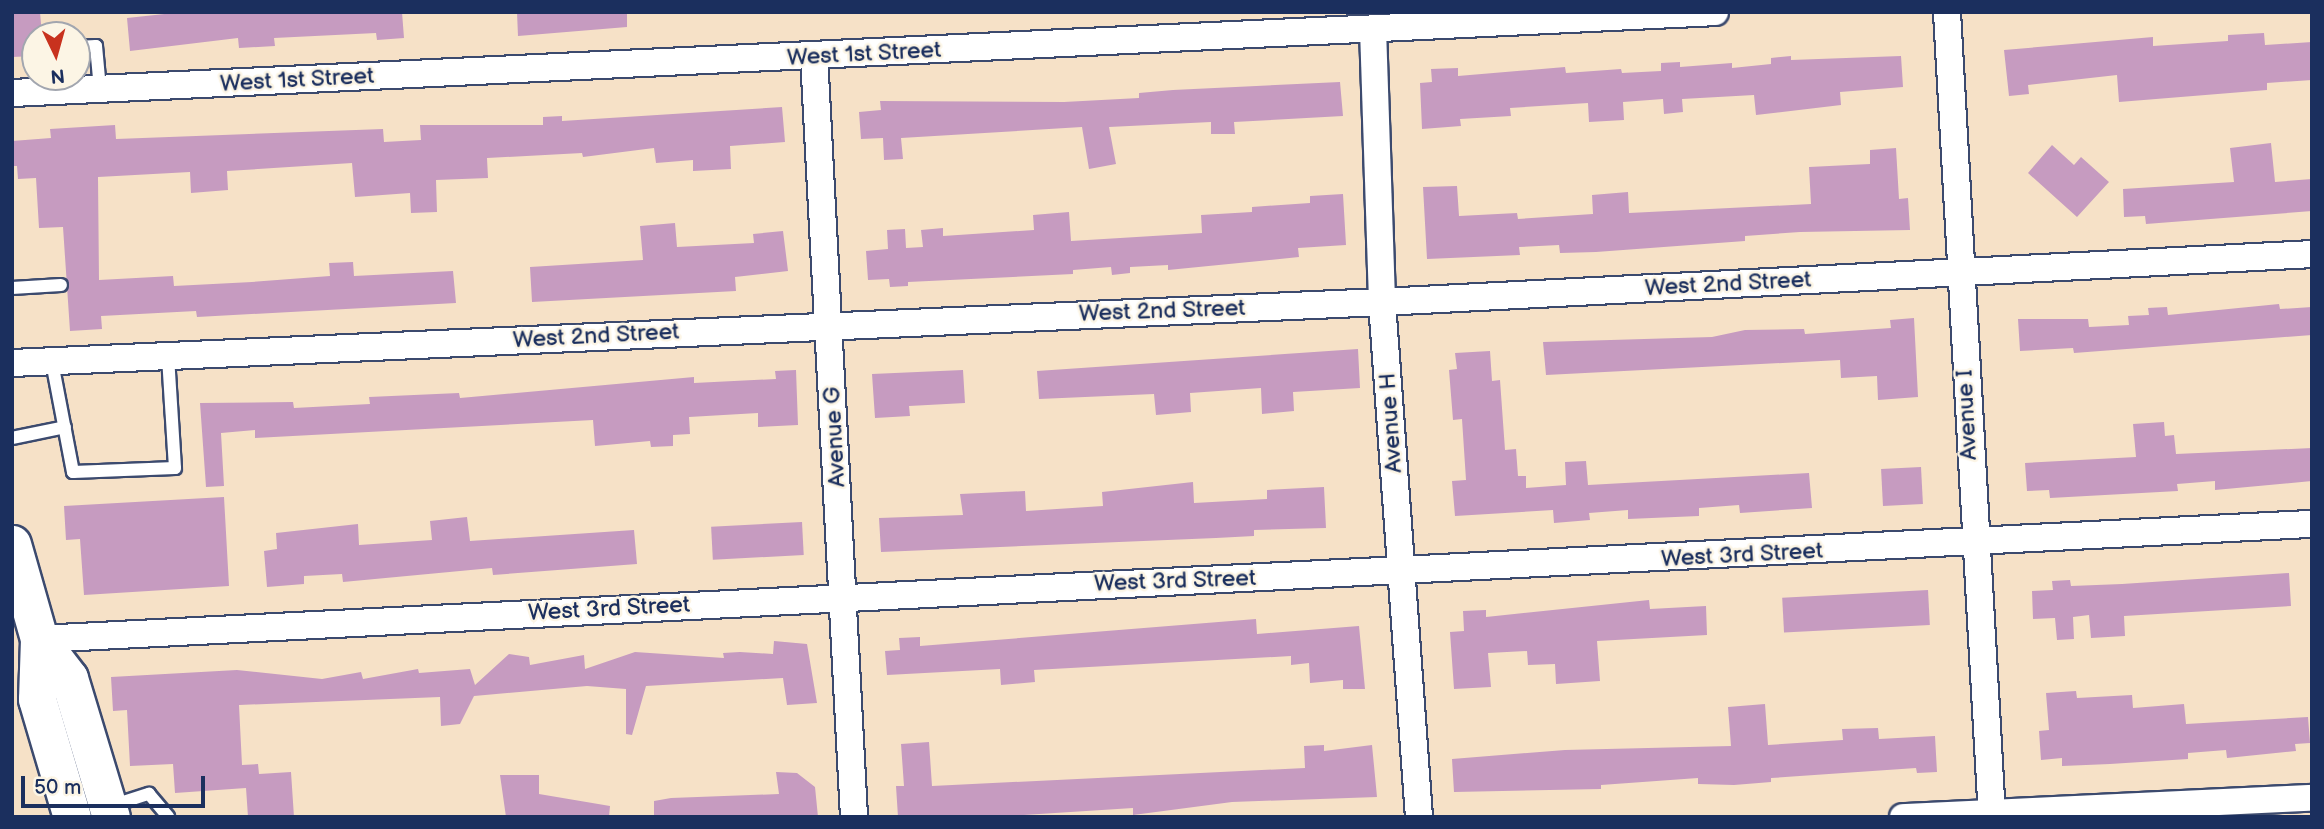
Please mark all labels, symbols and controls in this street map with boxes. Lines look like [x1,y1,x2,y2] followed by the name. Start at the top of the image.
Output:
[21,21,91,91] north arrow
[786,36,942,72] street label: West 1st Street
[219,62,375,98] street label: West 1st Street
[50,63,66,88] text: N
[1644,266,1812,302] street label: West 2nd Street
[1078,294,1246,328] street label: West 2nd Street
[512,318,680,354] street label: West 2nd Street
[1951,369,1983,461] street label: Avenue I
[1374,372,1408,474] street label: Avenue H
[819,386,851,488] street label: Avenue G
[1660,537,1824,573] street label: West 3rd Street
[1093,564,1257,598] street label: West 3rd Street
[527,591,691,627] street label: West 3rd Street
[24,762,208,806] scale bar
[34,775,81,800] text: 50 m

